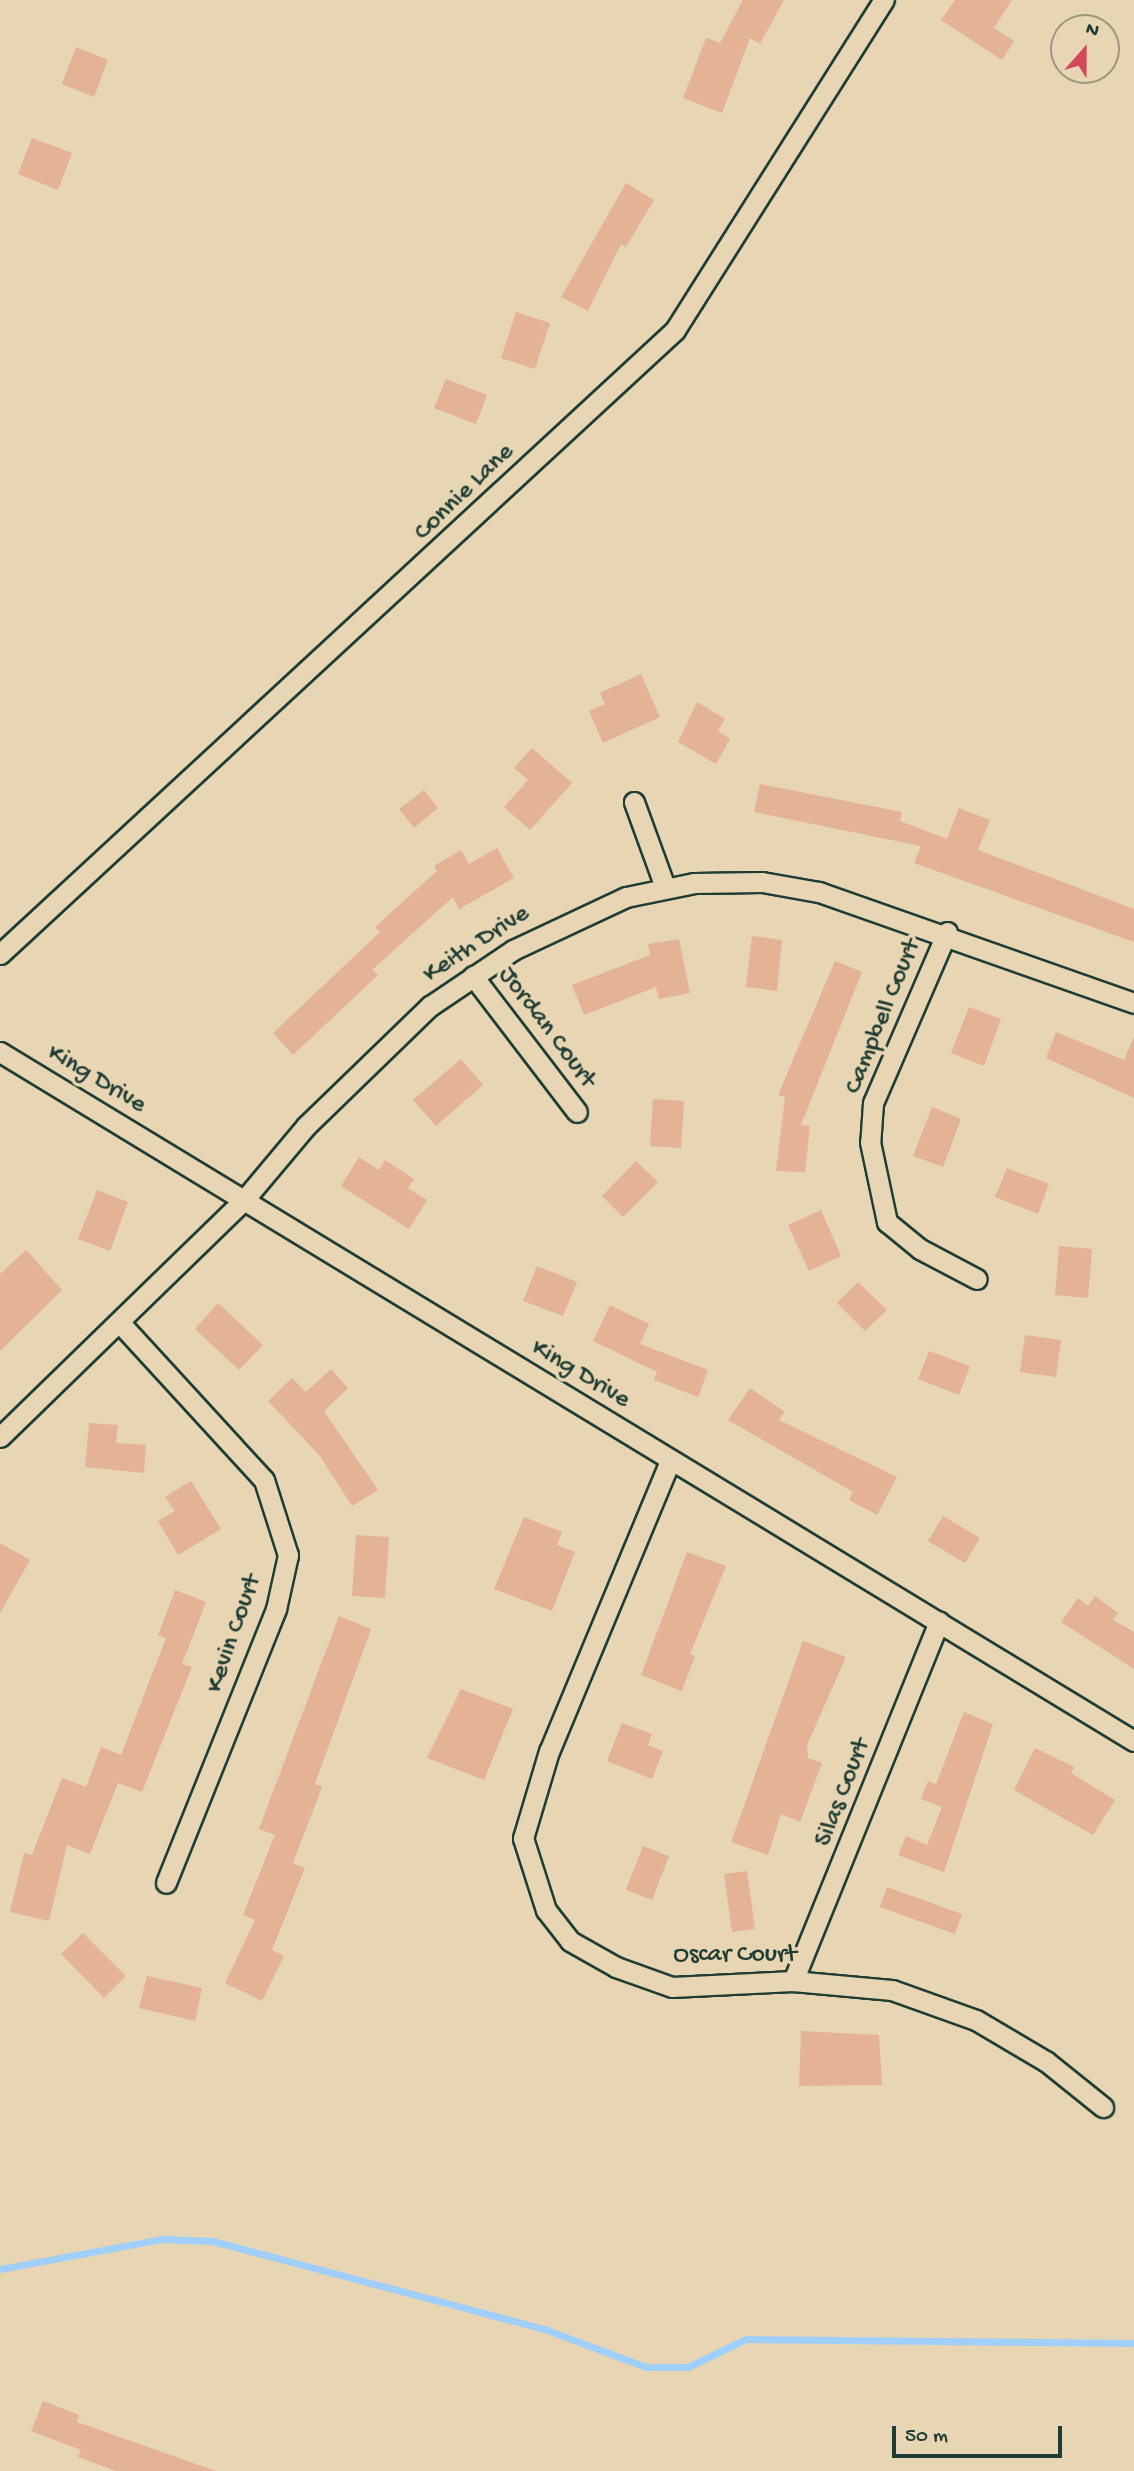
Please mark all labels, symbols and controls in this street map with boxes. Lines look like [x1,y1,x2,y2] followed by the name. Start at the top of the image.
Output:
[1050,14,1120,84] north arrow
[1082,18,1102,44] text: N
[408,438,522,548] street label: Connie Lane
[418,899,536,991] street label: Keith Drive
[839,935,929,1099] street label: Campbell Court
[490,961,602,1095] street label: Jordan Court
[41,1038,151,1122] street label: King Drive
[525,1333,635,1417] street label: King Drive
[200,1571,270,1697] street label: Kevin Court
[809,1735,879,1851] street label: Silas Court
[673,1940,797,1972] street label: Oscar Court
[896,2412,1066,2456] scale bar
[905,2425,948,2450] text: 50 m

